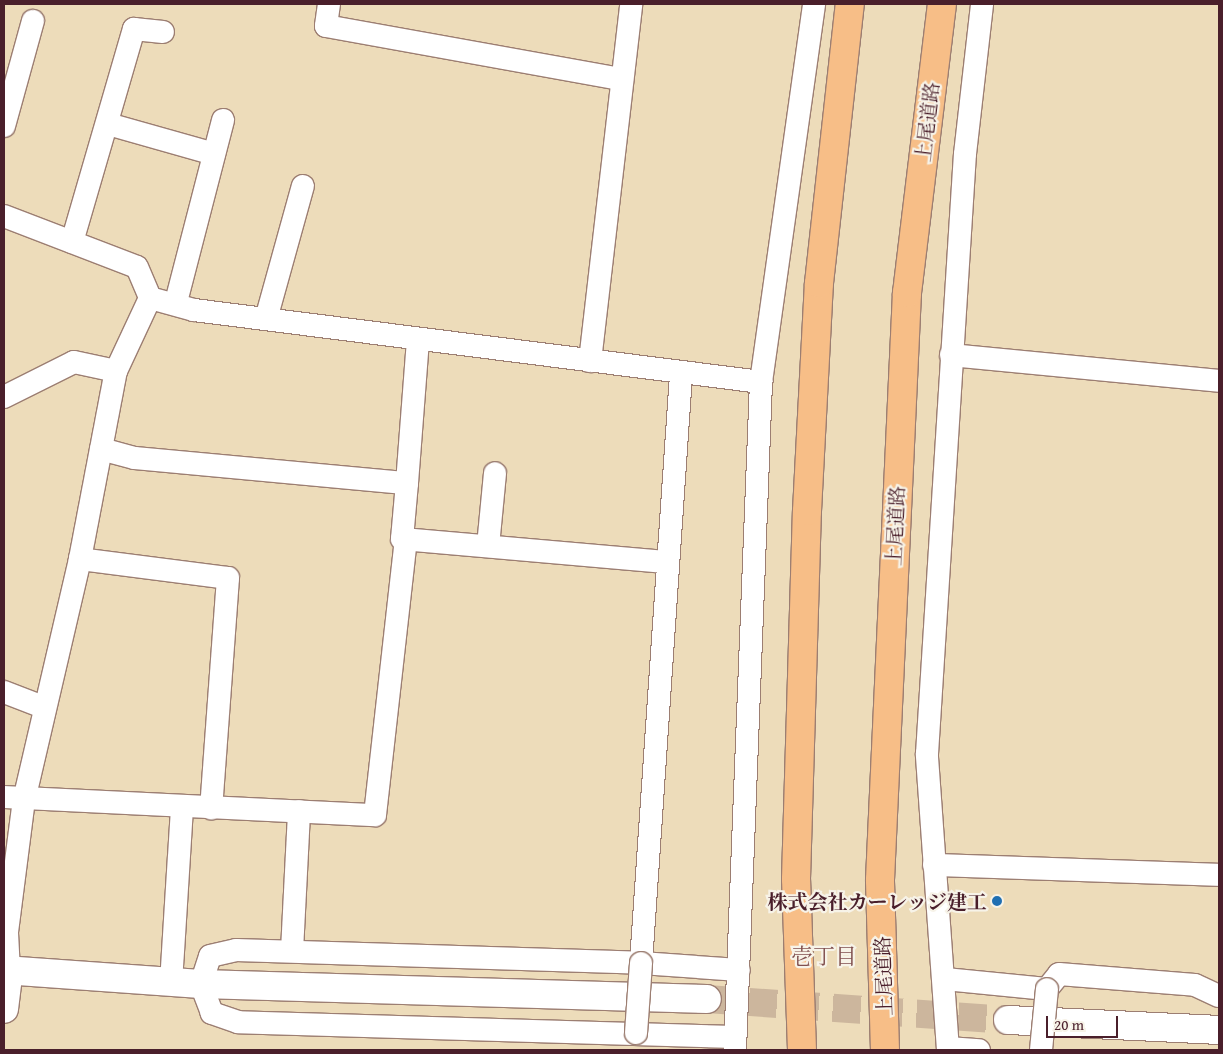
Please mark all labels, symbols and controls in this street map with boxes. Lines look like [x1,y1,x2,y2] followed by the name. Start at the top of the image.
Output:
[910,81,944,163] street label: 上尾道路
[881,485,909,567] street label: 上尾道路
[767,889,987,913] place label: 株式会社カーレッジ建工
[991,895,1003,907] marker: 株式会社カーレッジ建工
[870,936,896,1016] street label: 上尾道路
[791,944,857,970] district label: 壱丁目
[1048,1006,1120,1038] scale bar
[1054,1014,1084,1035] text: 20 m

